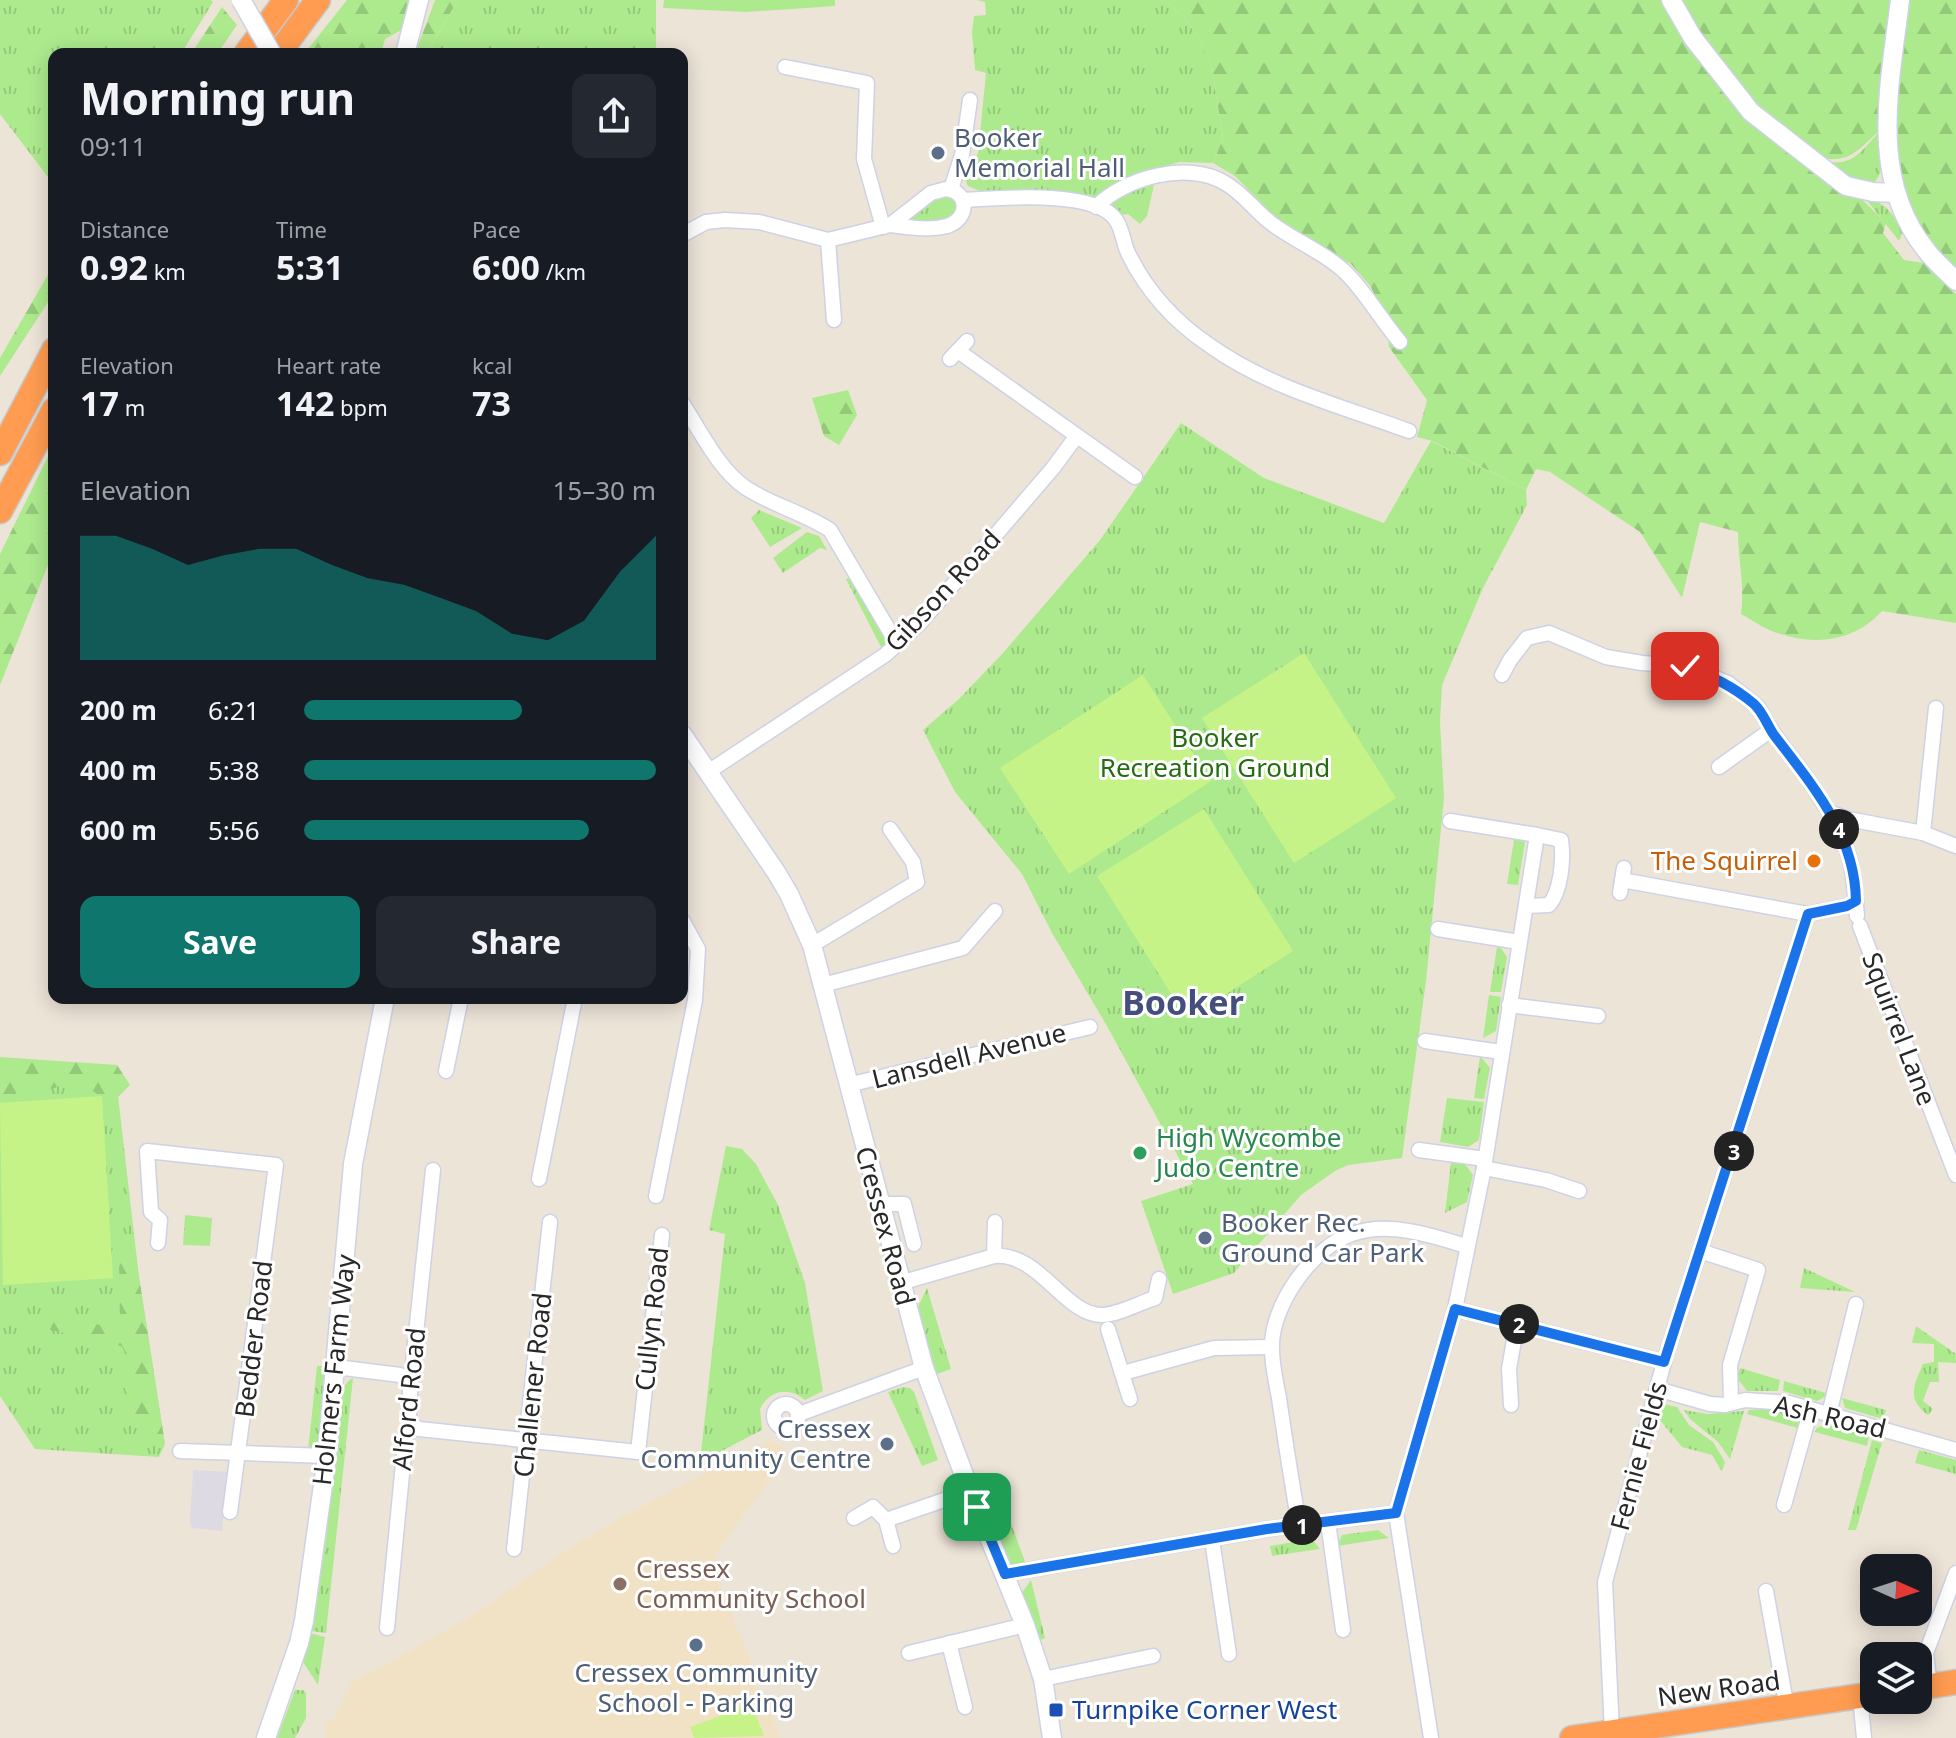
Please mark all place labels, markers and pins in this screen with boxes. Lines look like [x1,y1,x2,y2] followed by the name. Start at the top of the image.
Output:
[954,119,1125,185] place label: Booker Memorial Hall
[929,144,947,162] marker: Booker Memorial Hall
[1651,632,1719,700] pin
[1819,809,1859,849] pin: 4
[1651,842,1798,878] place label: The Squirrel
[1805,852,1823,870] marker: The Squirrel
[1153,1119,1341,1185] place label: High Wycombe Judo Centre
[1714,1131,1754,1171] pin: 3
[1131,1144,1149,1162] marker: High Wycombe Judo Centre
[1221,1204,1424,1270] place label: Booker Rec. Ground Car Park
[1196,1229,1214,1247] marker: Booker Rec. Ground Car Park
[1499,1304,1539,1344] pin: 2
[641,1410,871,1476] place label: Cressex Community Centre
[878,1435,896,1453] marker: Cressex Community Centre
[943,1473,1011,1541] pin
[1282,1505,1322,1545] pin: 1
[636,1550,866,1616] place label: Cressex Community School
[611,1575,629,1593] marker: Cressex Community School
[687,1636,705,1654] marker: Cressex Community School - Parking
[574,1654,818,1720] place label: Cressex Community School - Parking
[1072,1691,1337,1727] place label: Turnpike Corner West
[1047,1701,1065,1719] marker: Turnpike Corner West

